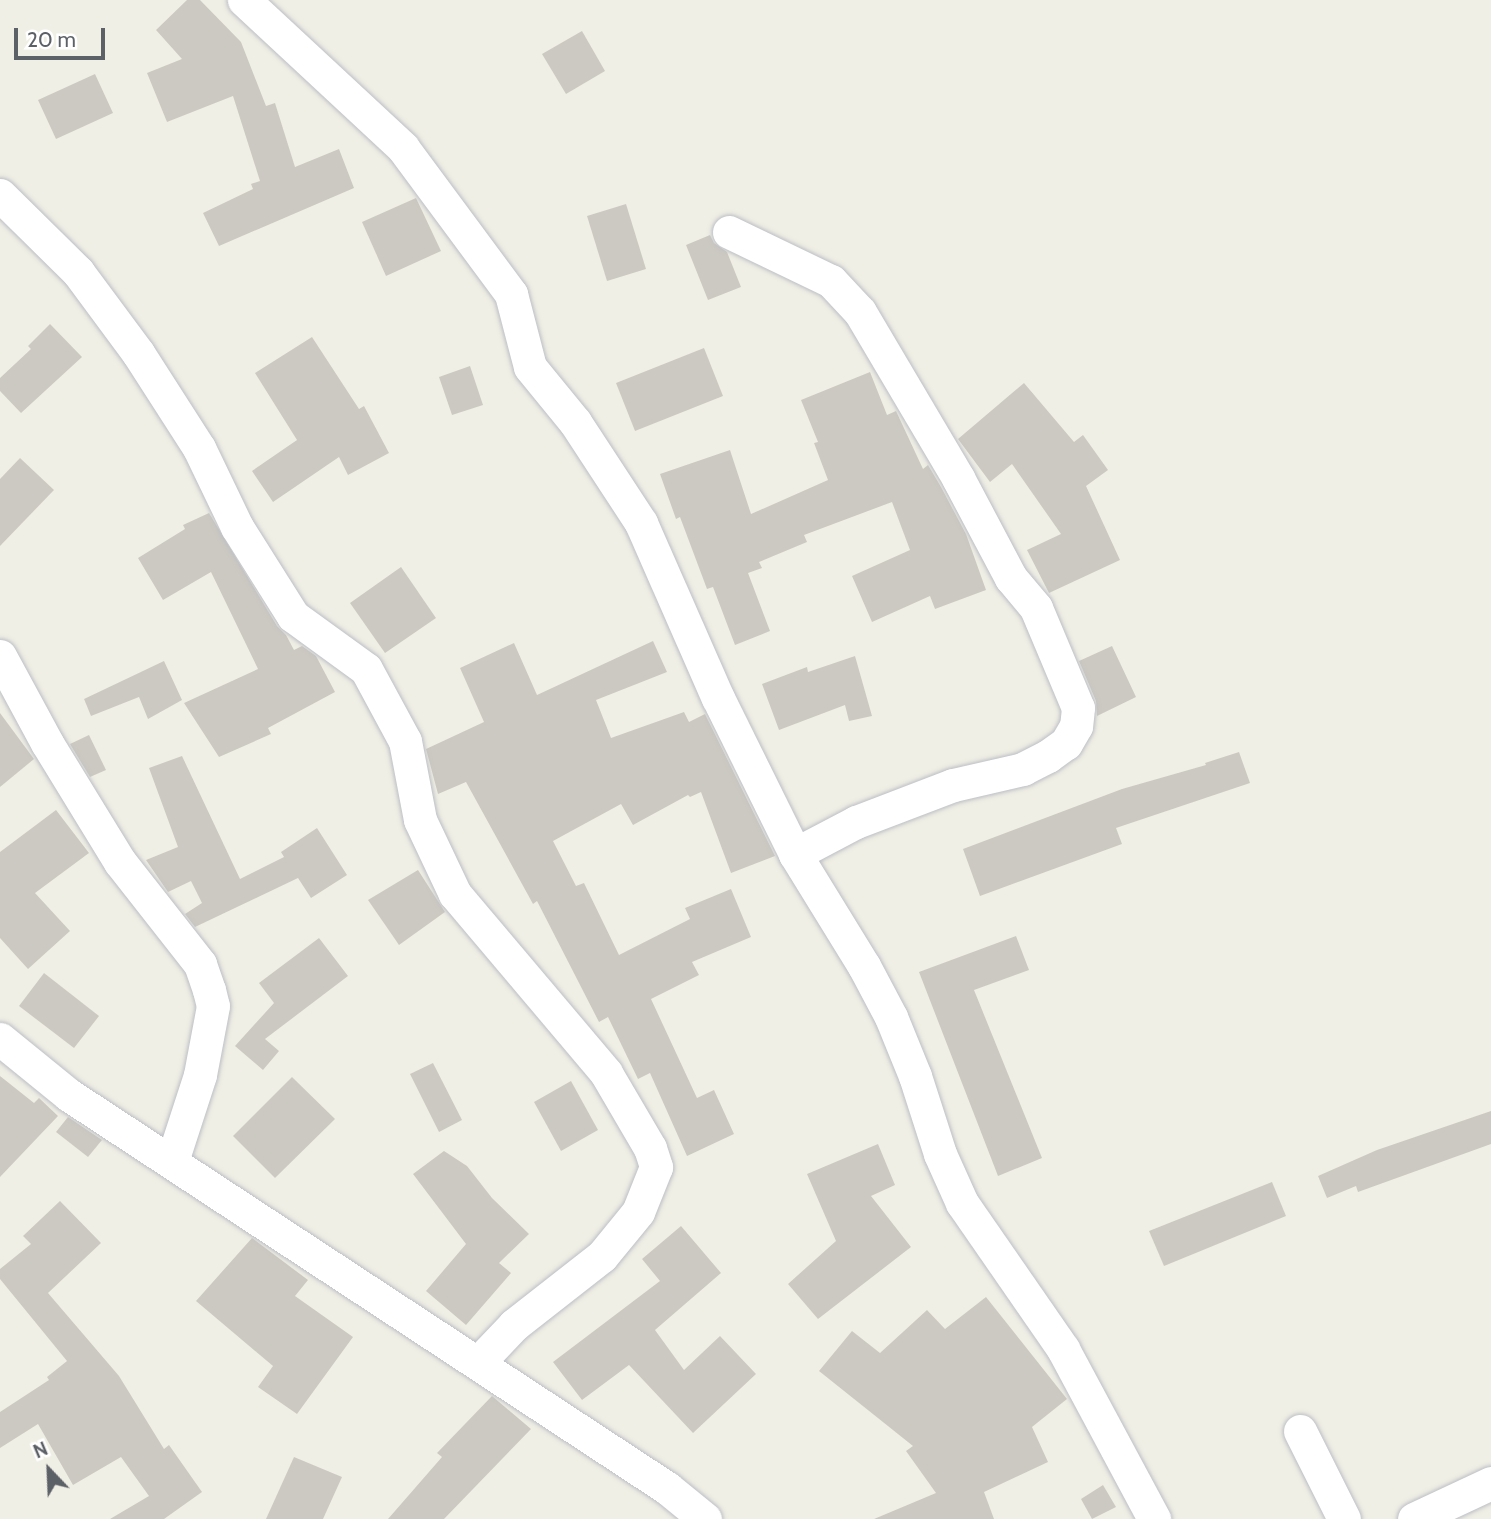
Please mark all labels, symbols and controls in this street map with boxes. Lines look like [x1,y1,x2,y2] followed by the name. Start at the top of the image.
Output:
[18,14,108,58] scale bar
[27,27,76,52] text: 20 m
[14,1435,84,1505] north arrow
[30,1437,51,1463] text: N

